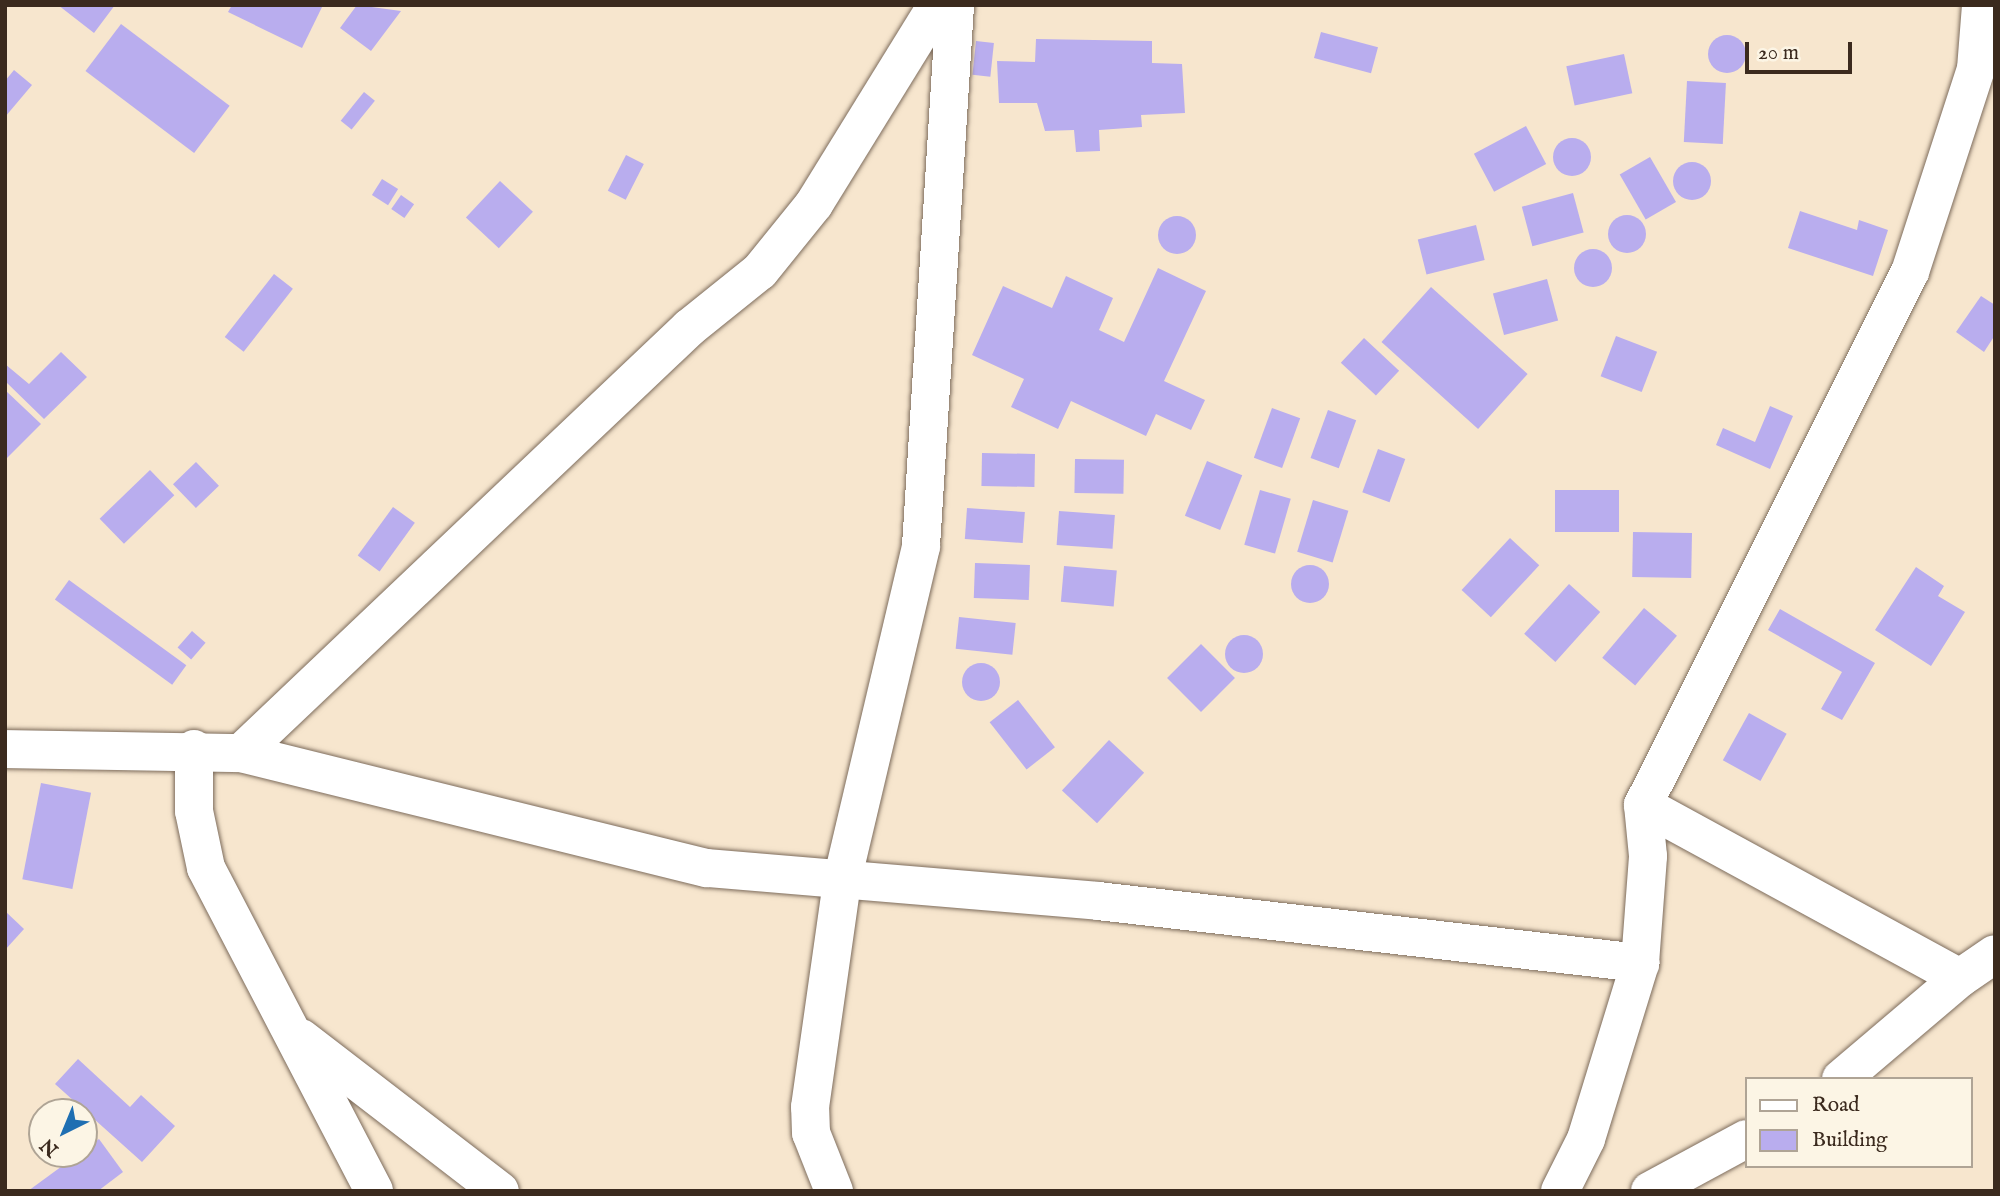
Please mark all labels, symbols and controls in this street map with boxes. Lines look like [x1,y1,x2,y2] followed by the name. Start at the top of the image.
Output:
[1748,28,1855,72] scale bar
[1758,40,1799,67] text: 20 m
[1744,1077,1972,1168] legend
[1812,1092,1859,1119] text: Road
[28,1098,98,1168] north arrow
[1812,1127,1887,1154] text: Building
[36,1133,64,1161] text: N

